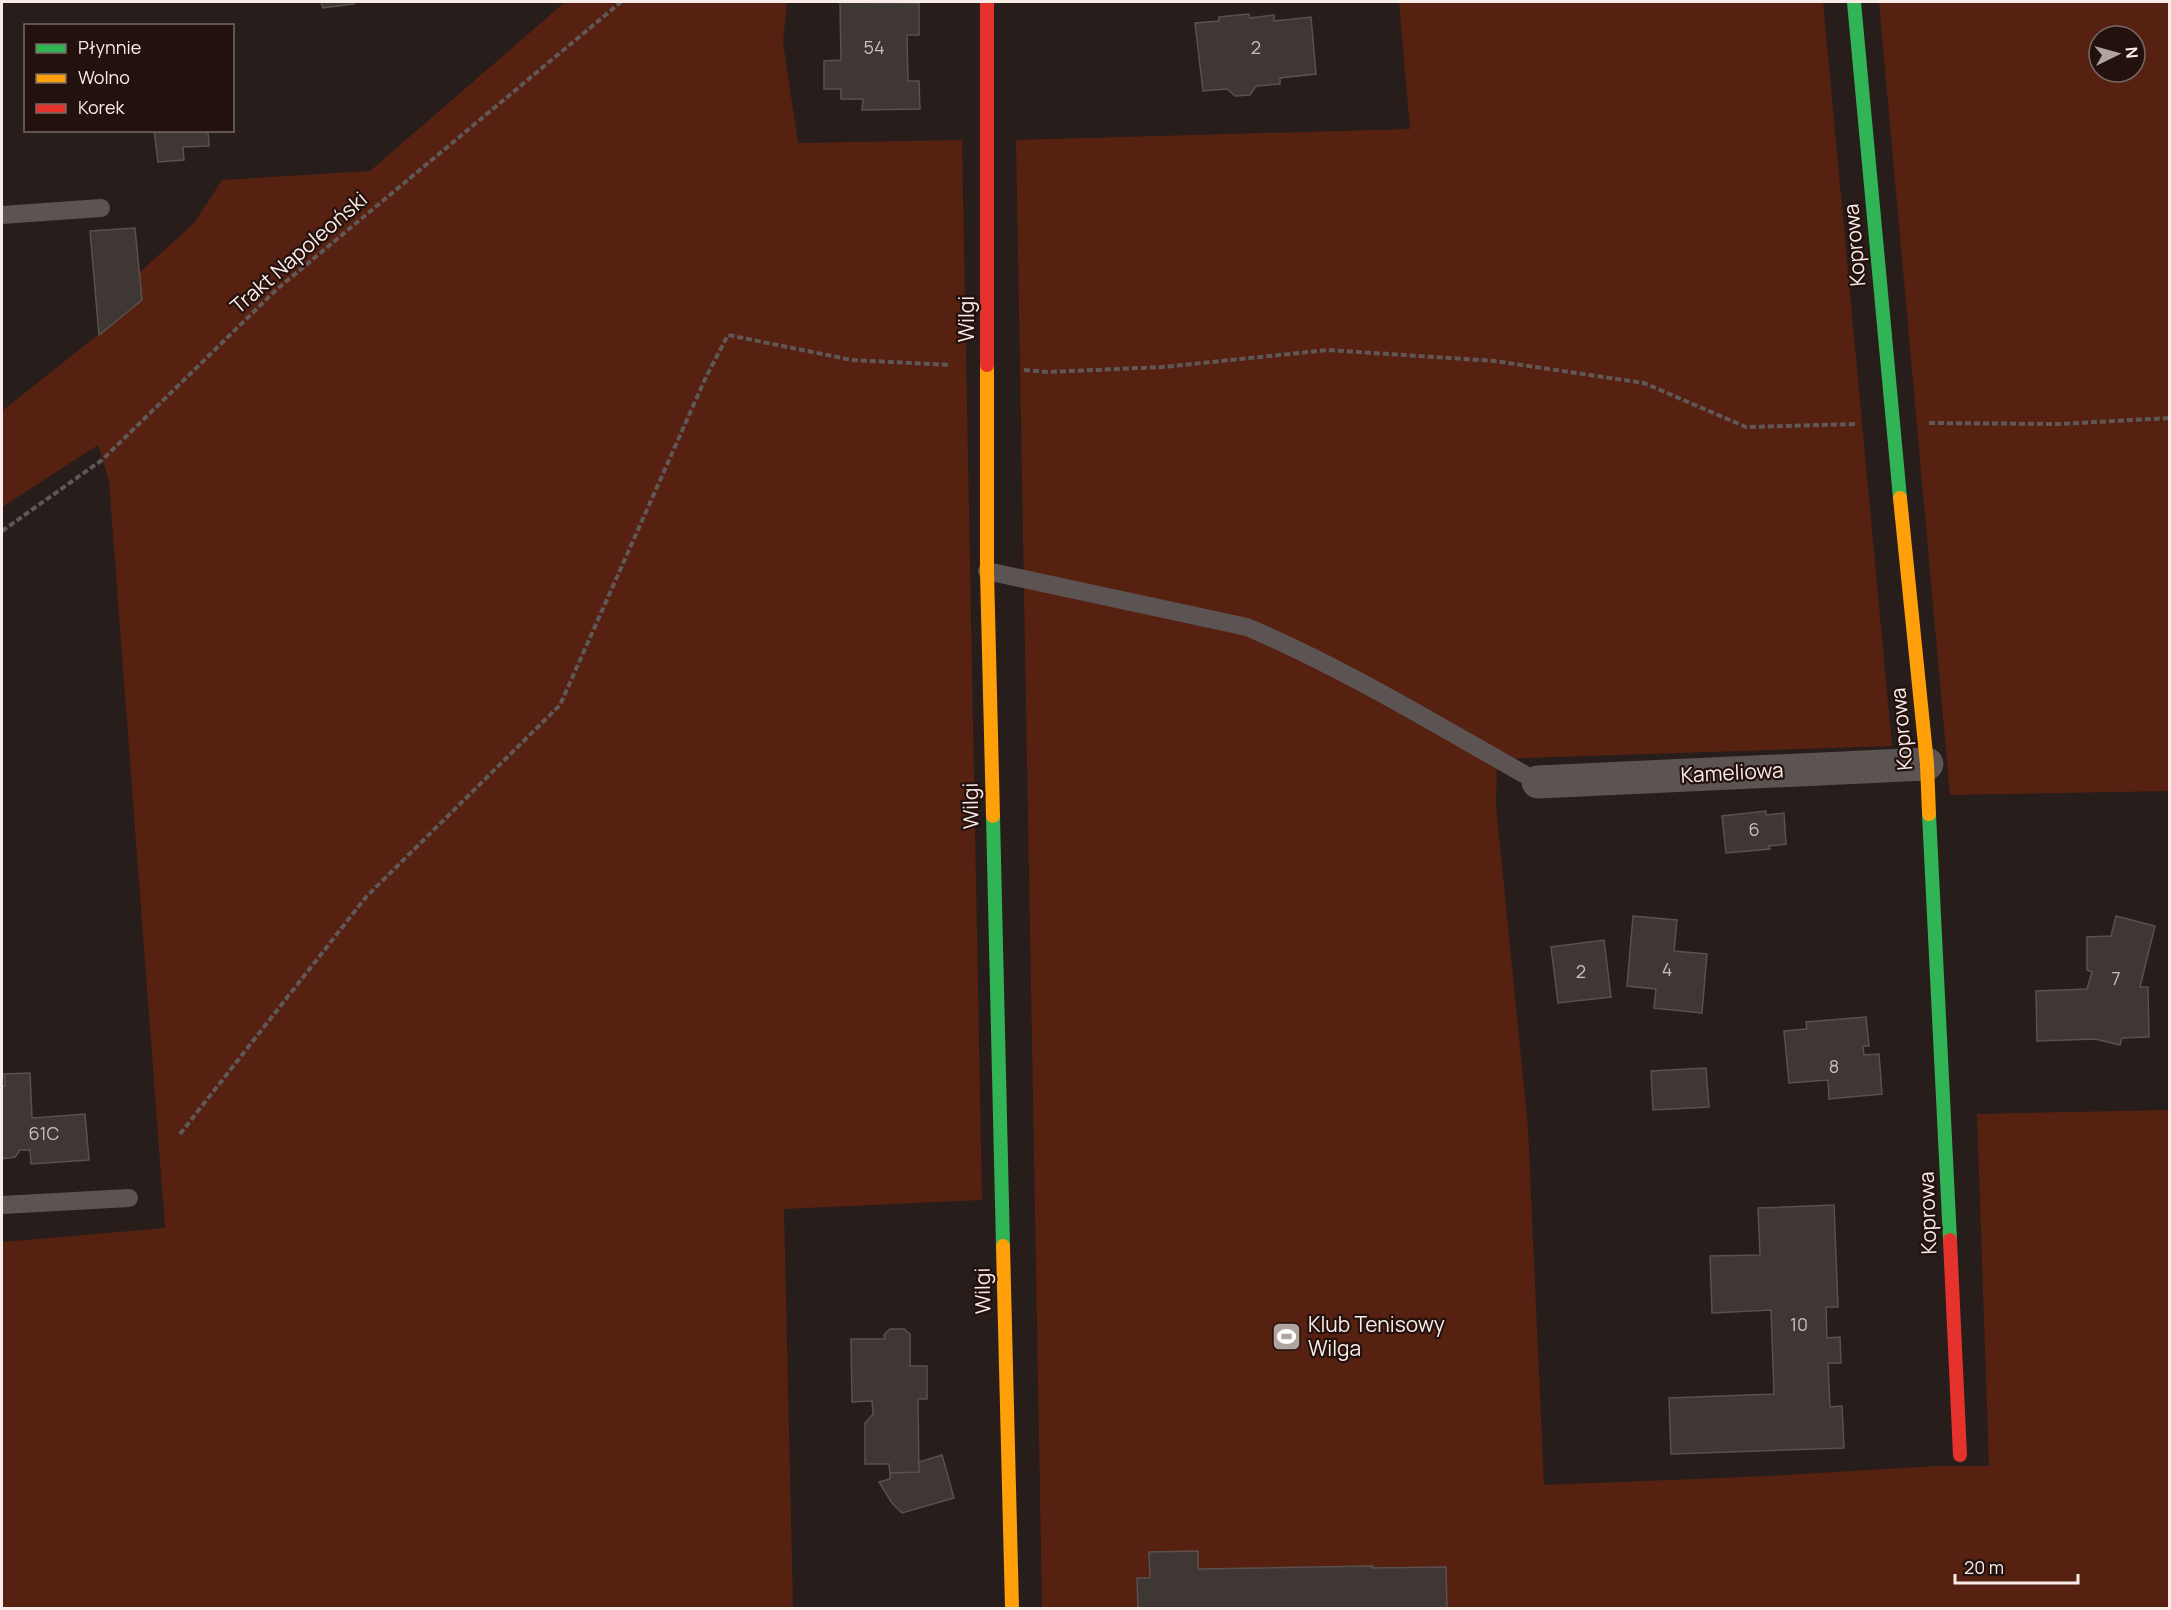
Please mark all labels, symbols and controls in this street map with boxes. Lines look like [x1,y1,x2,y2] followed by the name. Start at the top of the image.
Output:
[24,24,234,132] legend
[2087,24,2147,84] north arrow
[78,35,141,59] text: Płynnie
[863,35,885,59] house number: 54
[1251,35,1261,59] house number: 2
[2120,46,2143,59] text: N
[78,65,130,89] text: Wolno
[78,95,125,119] text: Korek
[224,185,373,319] street label: Trakt Napoleoński
[1836,203,1872,288] street label: Koprowa
[952,296,980,342] street label: Wilgi
[1883,687,1919,772] street label: Koprowa
[1680,755,1784,789] street label: Kameliowa
[956,783,984,829] street label: Wilgi
[1748,817,1760,841] house number: 6
[1662,957,1672,981] house number: 4
[1576,959,1586,983] house number: 2
[2111,966,2121,990] house number: 7
[1829,1054,1839,1078] house number: 8
[29,1121,60,1145] house number: 61C
[1912,1171,1942,1255] street label: Koprowa
[968,1268,996,1314] street label: Wilgi
[1308,1310,1445,1362] place label: Klub Tenisowy Wilga
[1790,1312,1808,1336] house number: 10
[1271,1321,1303,1353] sports icon: Klub Tenisowy Wilga
[1955,1547,2078,1585] scale bar
[1964,1555,2004,1579] text: 20 m

